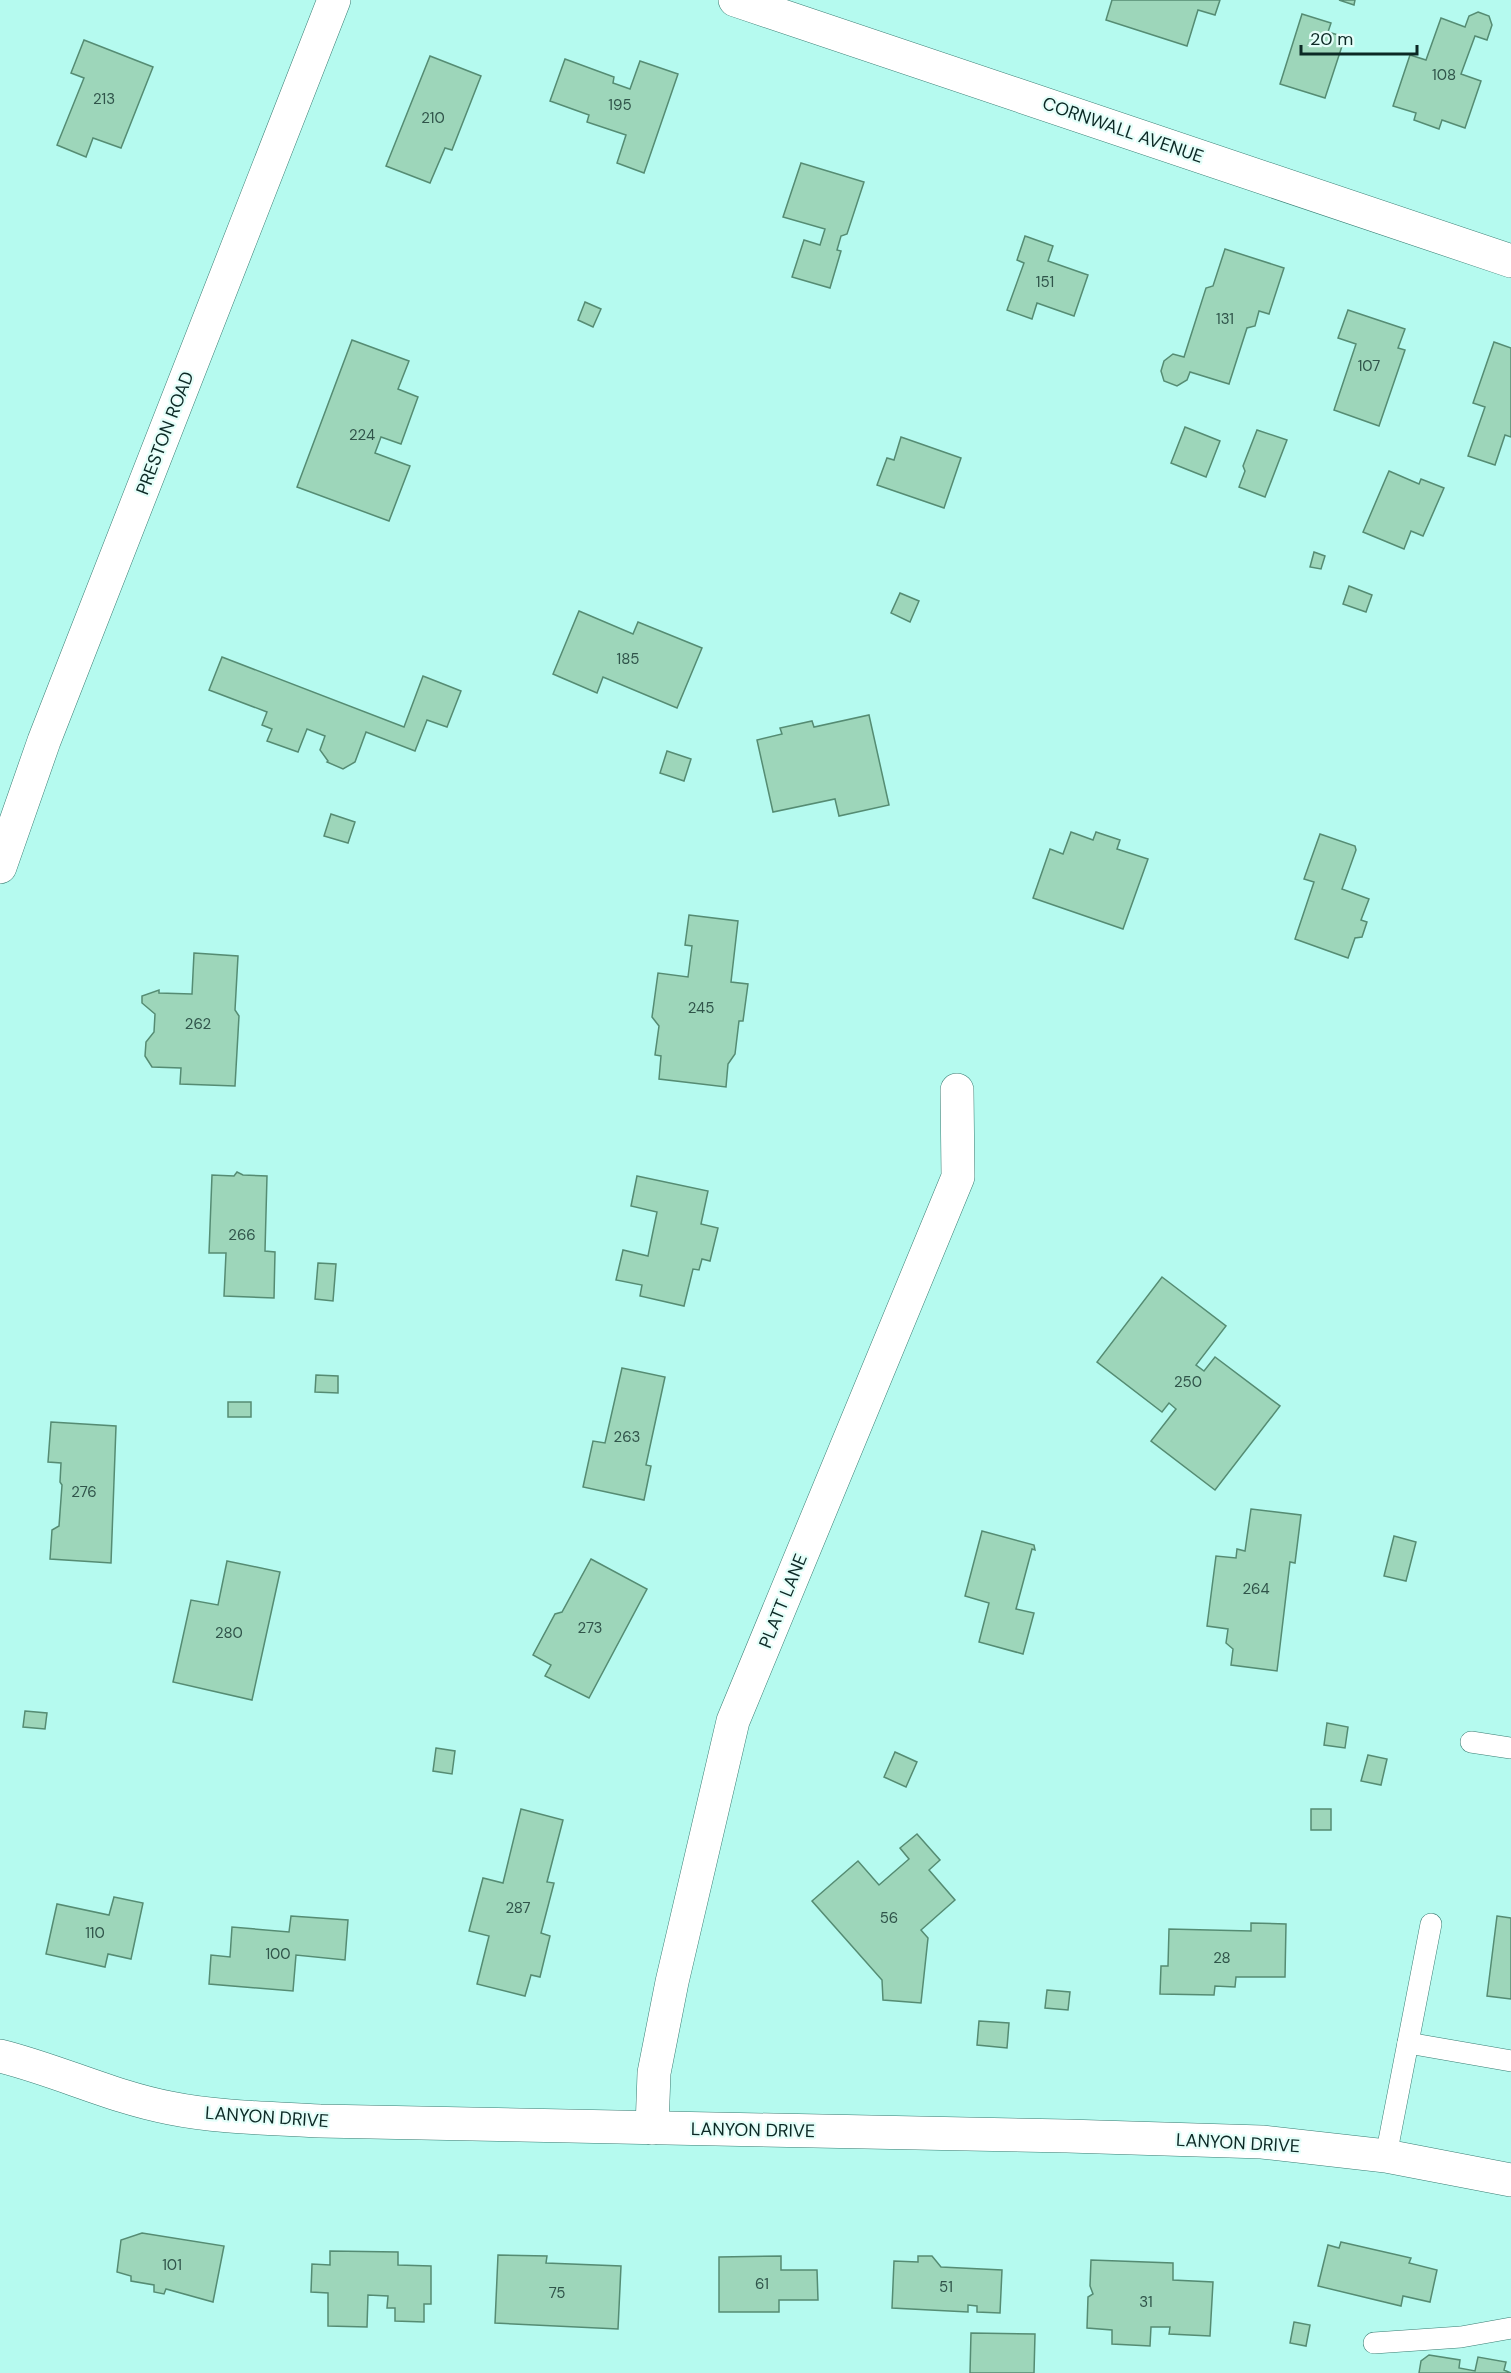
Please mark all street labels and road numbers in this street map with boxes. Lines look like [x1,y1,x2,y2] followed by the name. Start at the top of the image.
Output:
[1039,91,1207,169] street label: CORNWALL AVENUE
[130,368,200,498] street label: PRESTON ROAD
[753,1550,813,1652] street label: PLATT LANE
[204,2101,330,2133] street label: LANYON DRIVE
[691,2117,815,2143] street label: LANYON DRIVE
[1175,2128,1301,2158] street label: LANYON DRIVE

